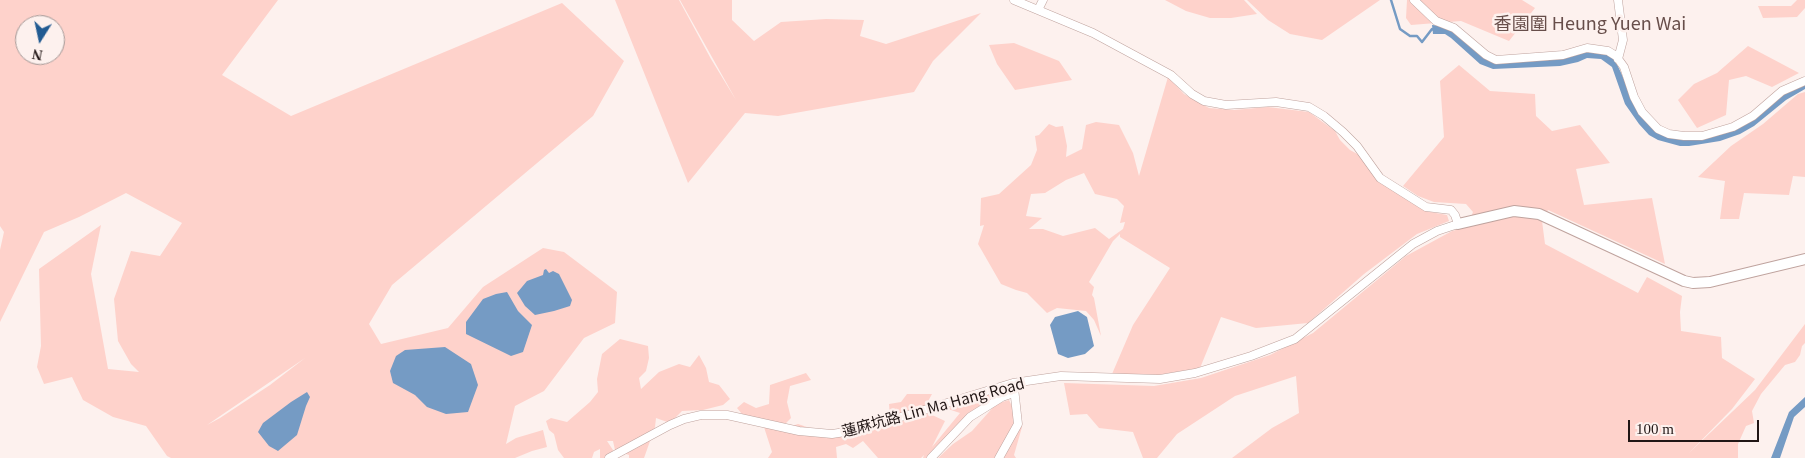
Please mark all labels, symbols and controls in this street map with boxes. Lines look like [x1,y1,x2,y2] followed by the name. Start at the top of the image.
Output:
[1494,12,1686,34] district label: 香園圍 Heung Yuen Wai
[15,15,65,65] north arrow
[31,46,44,63] text: N
[840,374,1026,440] street label: 蓮麻坑路 Lin Ma Hang Road
[1630,410,1761,442] scale bar
[1636,421,1674,437] text: 100 m

